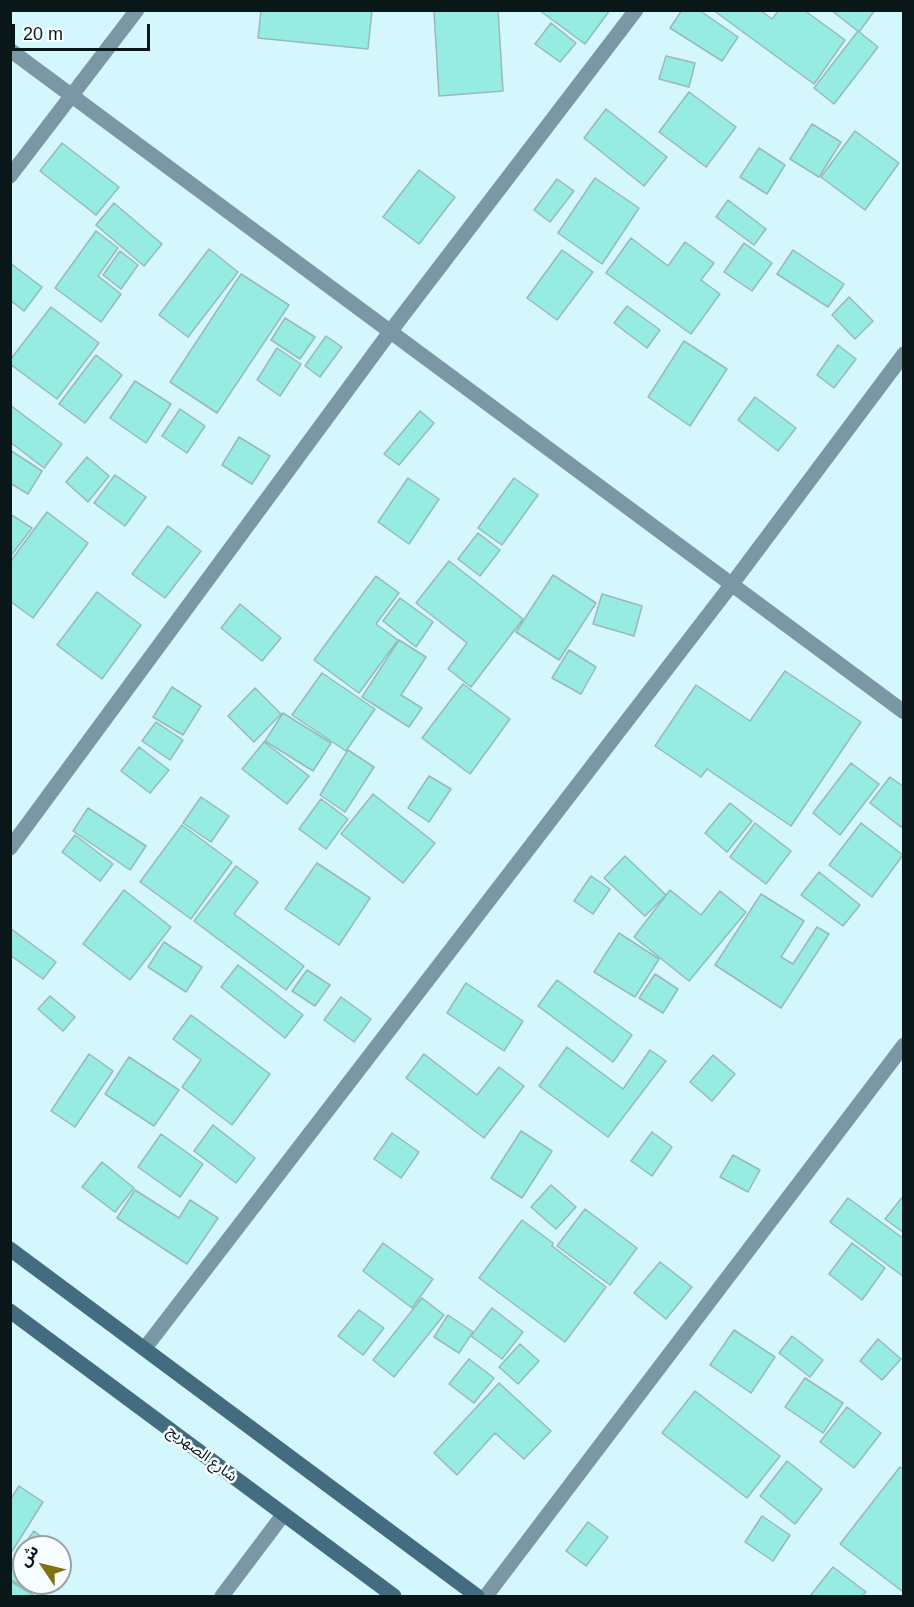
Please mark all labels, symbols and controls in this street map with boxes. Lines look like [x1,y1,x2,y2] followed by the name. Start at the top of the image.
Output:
[15,12,153,50] scale bar
[23,24,63,44] text: 20 m
[164,1422,240,1486] street label: شارع الصهريج
[12,1535,72,1595] north arrow
[15,1542,42,1569] text: ش

